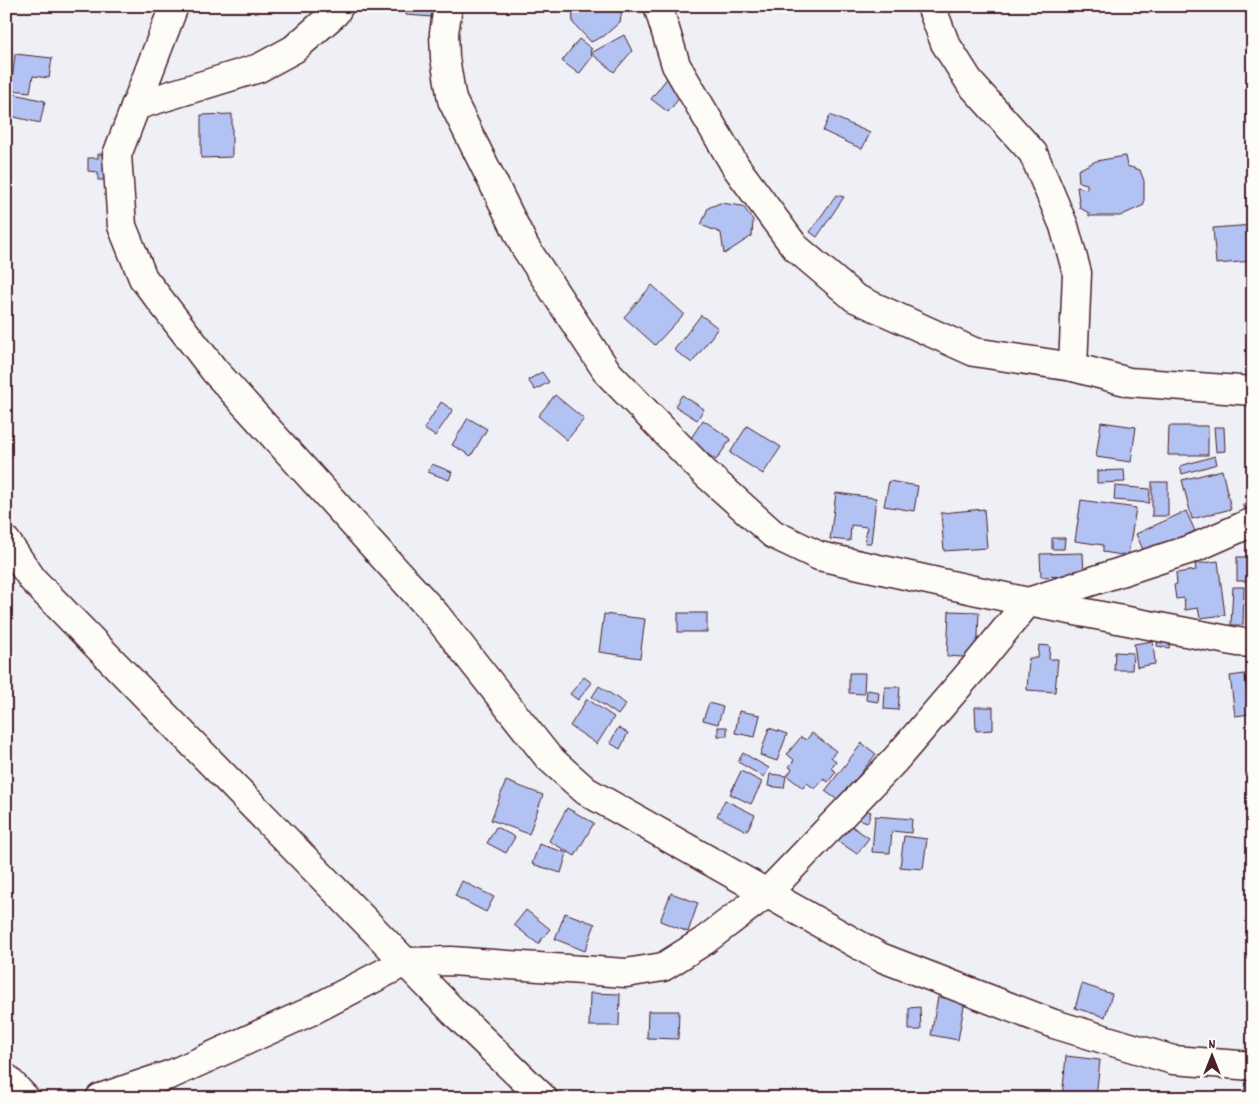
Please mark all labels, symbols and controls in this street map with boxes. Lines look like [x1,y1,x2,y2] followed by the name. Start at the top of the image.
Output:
[1186,1032,1236,1082] north arrow
[1209,1035,1216,1055] text: N

